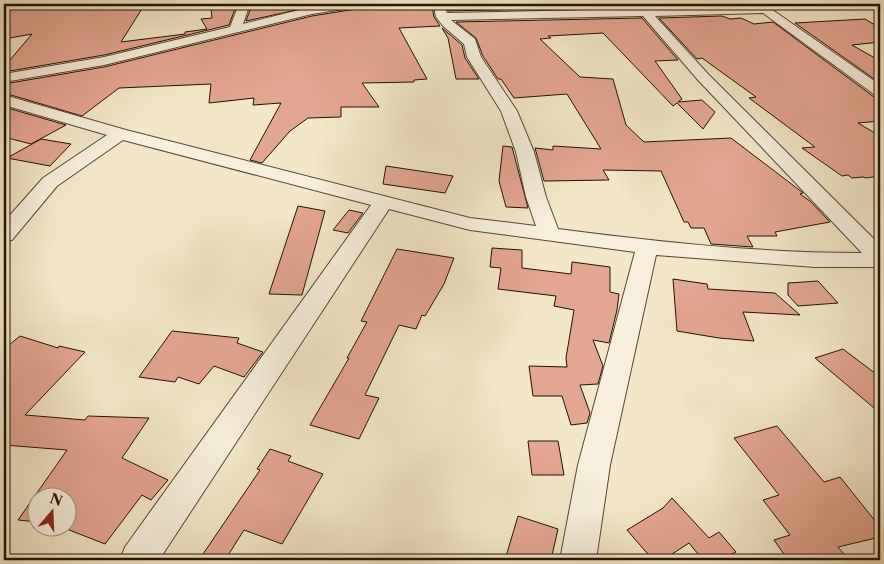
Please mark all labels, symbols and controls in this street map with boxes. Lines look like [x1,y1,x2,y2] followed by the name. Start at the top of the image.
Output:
[28,486,78,536] north arrow
[48,489,65,510] text: N

